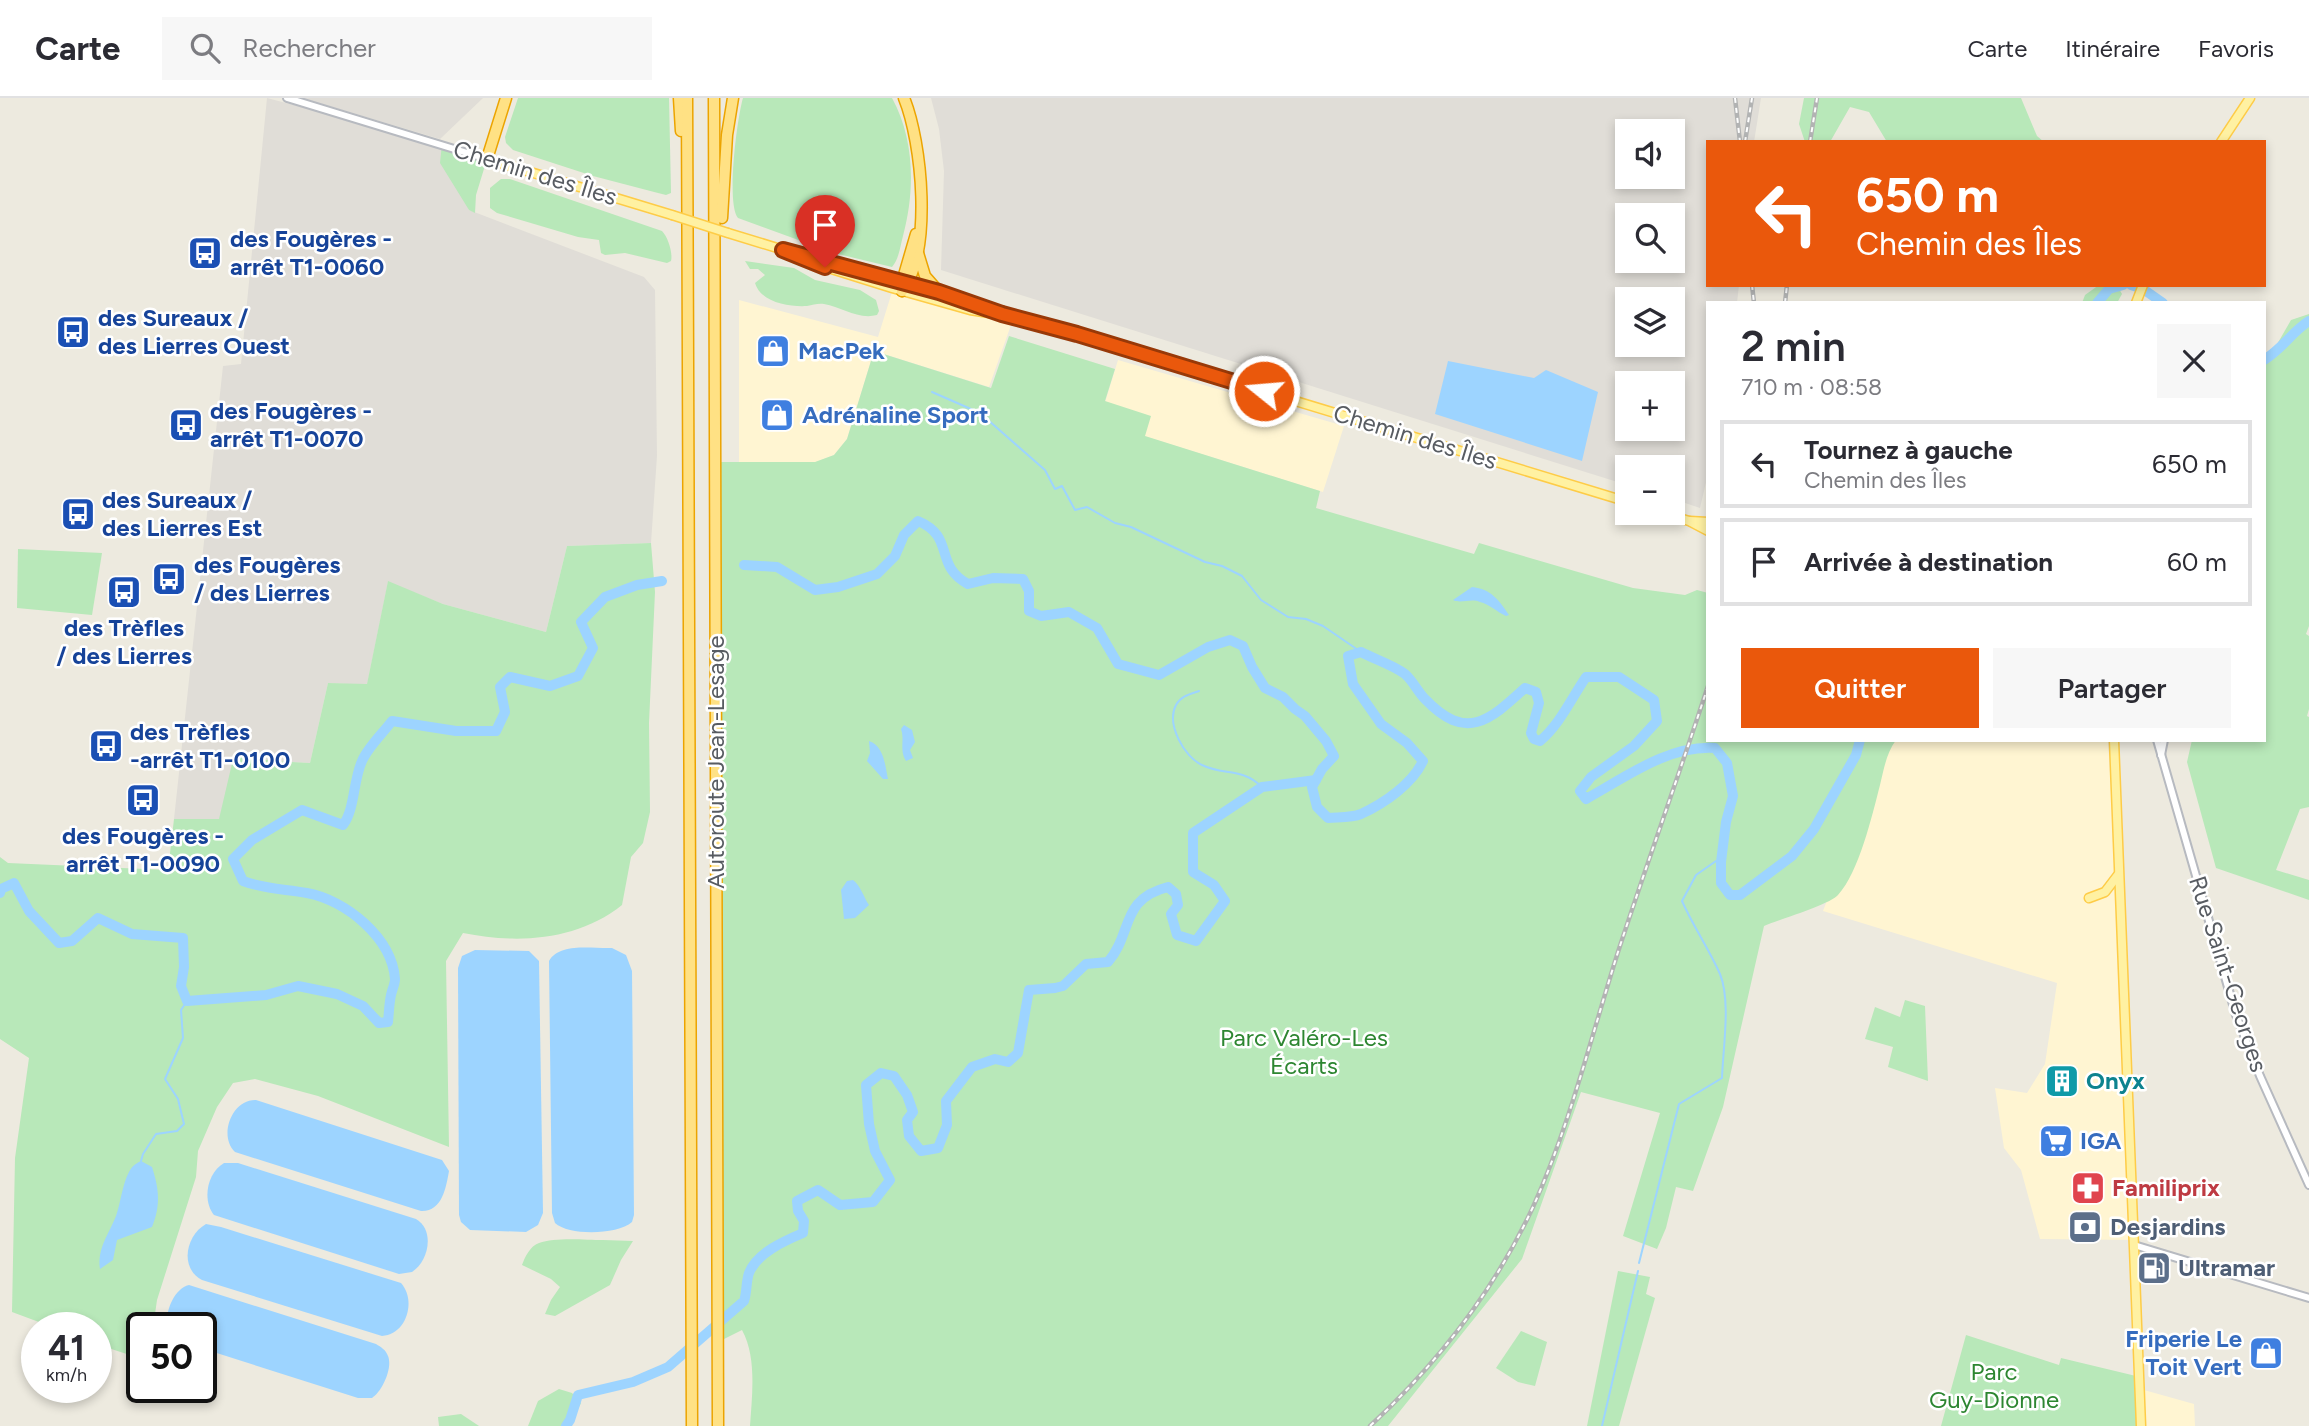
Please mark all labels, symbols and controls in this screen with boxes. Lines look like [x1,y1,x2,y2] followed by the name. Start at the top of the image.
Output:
[162,17,652,80] search box
[35,29,120,68] text: Carte
[186,29,224,67] icon: search
[242,32,376,64] text: Rechercher
[1967,34,2027,63] text: Carte
[2065,34,2160,63] text: Itinéraire
[2198,34,2274,63] text: Favoris
[1615,119,1685,525] map controls
[1615,119,1685,189] button: sound
[450,134,620,211] street label: Chemin des Îles
[1856,165,1999,224] text: 650 m
[1741,168,1832,259] icon: left
[795,195,855,267] pin
[1615,203,1685,273] button: search
[806,206,844,244] icon: arrive
[230,224,392,281] place label: des Fougères - arrêt T1-0060
[1856,225,2082,263] text: Chemin des Îles
[186,234,224,272] bus stop icon: des Fougères - arrêt T1-0060
[1615,287,1685,357] button: layers
[98,303,290,360] place label: des Sureaux / des Lierres Ouest
[54,313,92,351] bus stop icon: des Sureaux / des Lierres Ouest
[1741,321,1846,372] text: 2 min
[2157,324,2231,398] button: close
[754,332,792,370] shop icon: MacPek
[798,336,885,365] place label: MacPek
[1227,354,1301,428] position arrow
[1615,371,1685,441] button: +
[1741,373,1882,401] text: 710 m · 08:58
[210,396,372,453] place label: des Fougères - arrêt T1-0070
[758,396,796,434] shop icon: Adrénaline Sport
[1330,398,1500,475] street label: Chemin des Îles
[802,400,989,429] place label: Adrénaline Sport
[167,406,205,444] bus stop icon: des Fougères - arrêt T1-0070
[1804,434,2013,466] text: Tournez à gauche
[1745,445,1783,483] icon: left
[2152,448,2227,480] text: 650 m
[1615,455,1685,525] button: −
[1804,466,1966,494] text: Chemin des Îles
[102,485,262,542] place label: des Sureaux / des Lierres Est
[59,495,97,533] bus stop icon: des Sureaux / des Lierres Est
[1745,543,1783,581] icon: arrive
[1804,546,2053,578] text: Arrivée à destination
[2167,546,2227,578] text: 60 m
[194,550,341,607] place label: des Fougères / des Lierres
[150,560,188,598] bus stop icon: des Fougères / des Lierres
[105,573,143,611] bus stop icon: des Trèfles / des Lierres
[56,613,192,670] place label: des Trèfles / des Lierres
[701,635,730,889] street label: Autoroute Jean-Lesage
[1741,648,1979,728] button: Quitter
[1993,648,2231,728] button: Partager
[130,717,290,774] place label: des Trèfles -arrêt T1-0100
[87,727,125,765] bus stop icon: des Trèfles -arrêt T1-0100
[124,781,162,819] bus stop icon: des Fougères - arrêt T1-0090
[62,821,224,878] place label: des Fougères - arrêt T1-0090
[2183,872,2274,1075] street label: Rue Saint-Georges
[1220,1023,1388,1080] park label: Parc Valéro-Les Écarts
[2043,1062,2081,1100] building icon: Onyx
[2086,1066,2145,1095] place label: Onyx
[2037,1122,2075,1160] supermarket icon: IGA
[2080,1126,2121,1155] place label: IGA
[2069,1169,2107,1207] pharmacy icon: Familiprix
[2112,1173,2220,1202] place label: Familiprix
[2066,1208,2104,1246] bank icon: Desjardins
[2110,1212,2226,1241] place label: Desjardins
[2135,1249,2173,1287] fuel station icon: Ultramar
[2178,1253,2275,1282] place label: Ultramar
[126,1312,217,1403] speed limit sign: 50
[2125,1324,2242,1381] place label: Friperie Le Toit Vert
[48,1327,85,1369] text: 41
[2247,1334,2285,1372] shop icon: Friperie Le Toit Vert
[1929,1357,2059,1414] park label: Parc Guy-Dionne
[46,1364,87,1386] text: km/h

